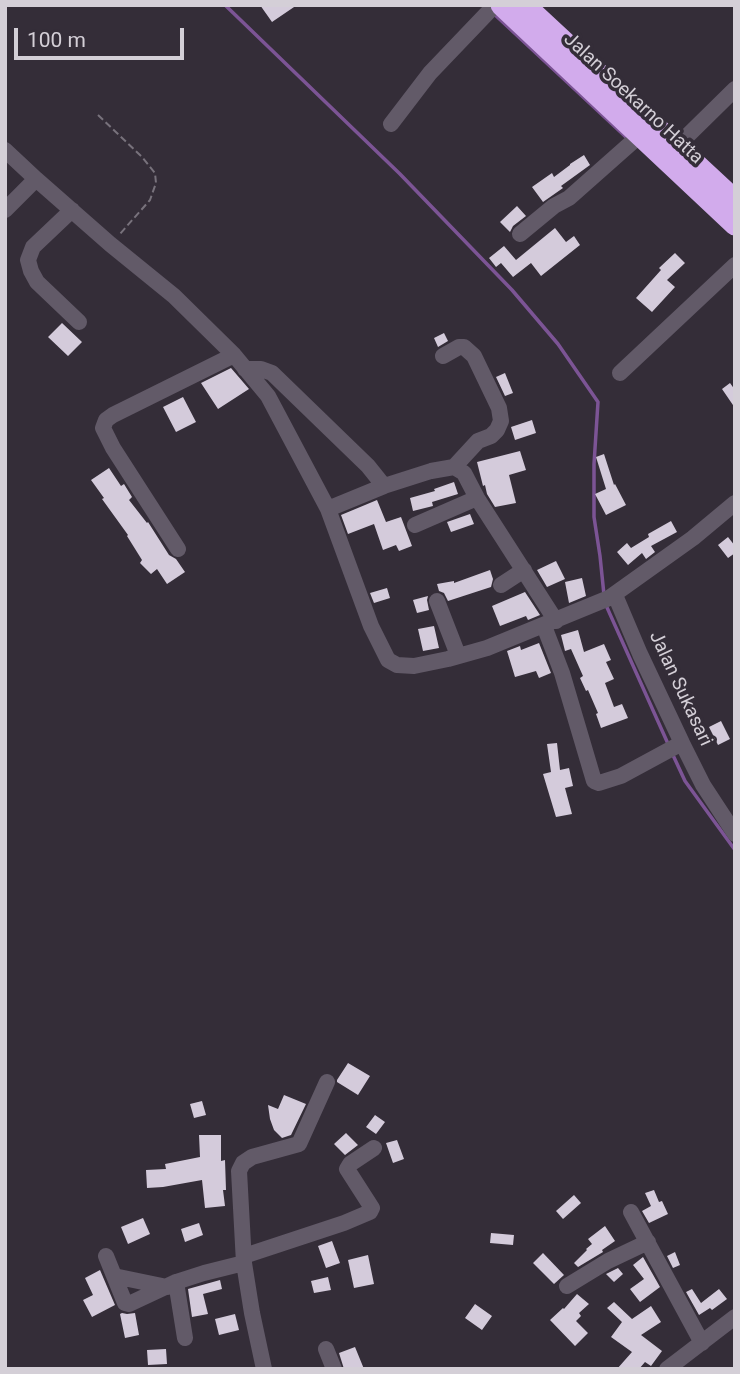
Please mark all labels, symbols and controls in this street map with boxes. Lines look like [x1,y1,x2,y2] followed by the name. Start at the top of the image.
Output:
[18,14,187,58] scale bar
[27,28,86,52] text: 100 m
[559,29,707,169] street label: Jalan Soekarno Hatta
[643,628,717,750] street label: Jalan Sukasari

